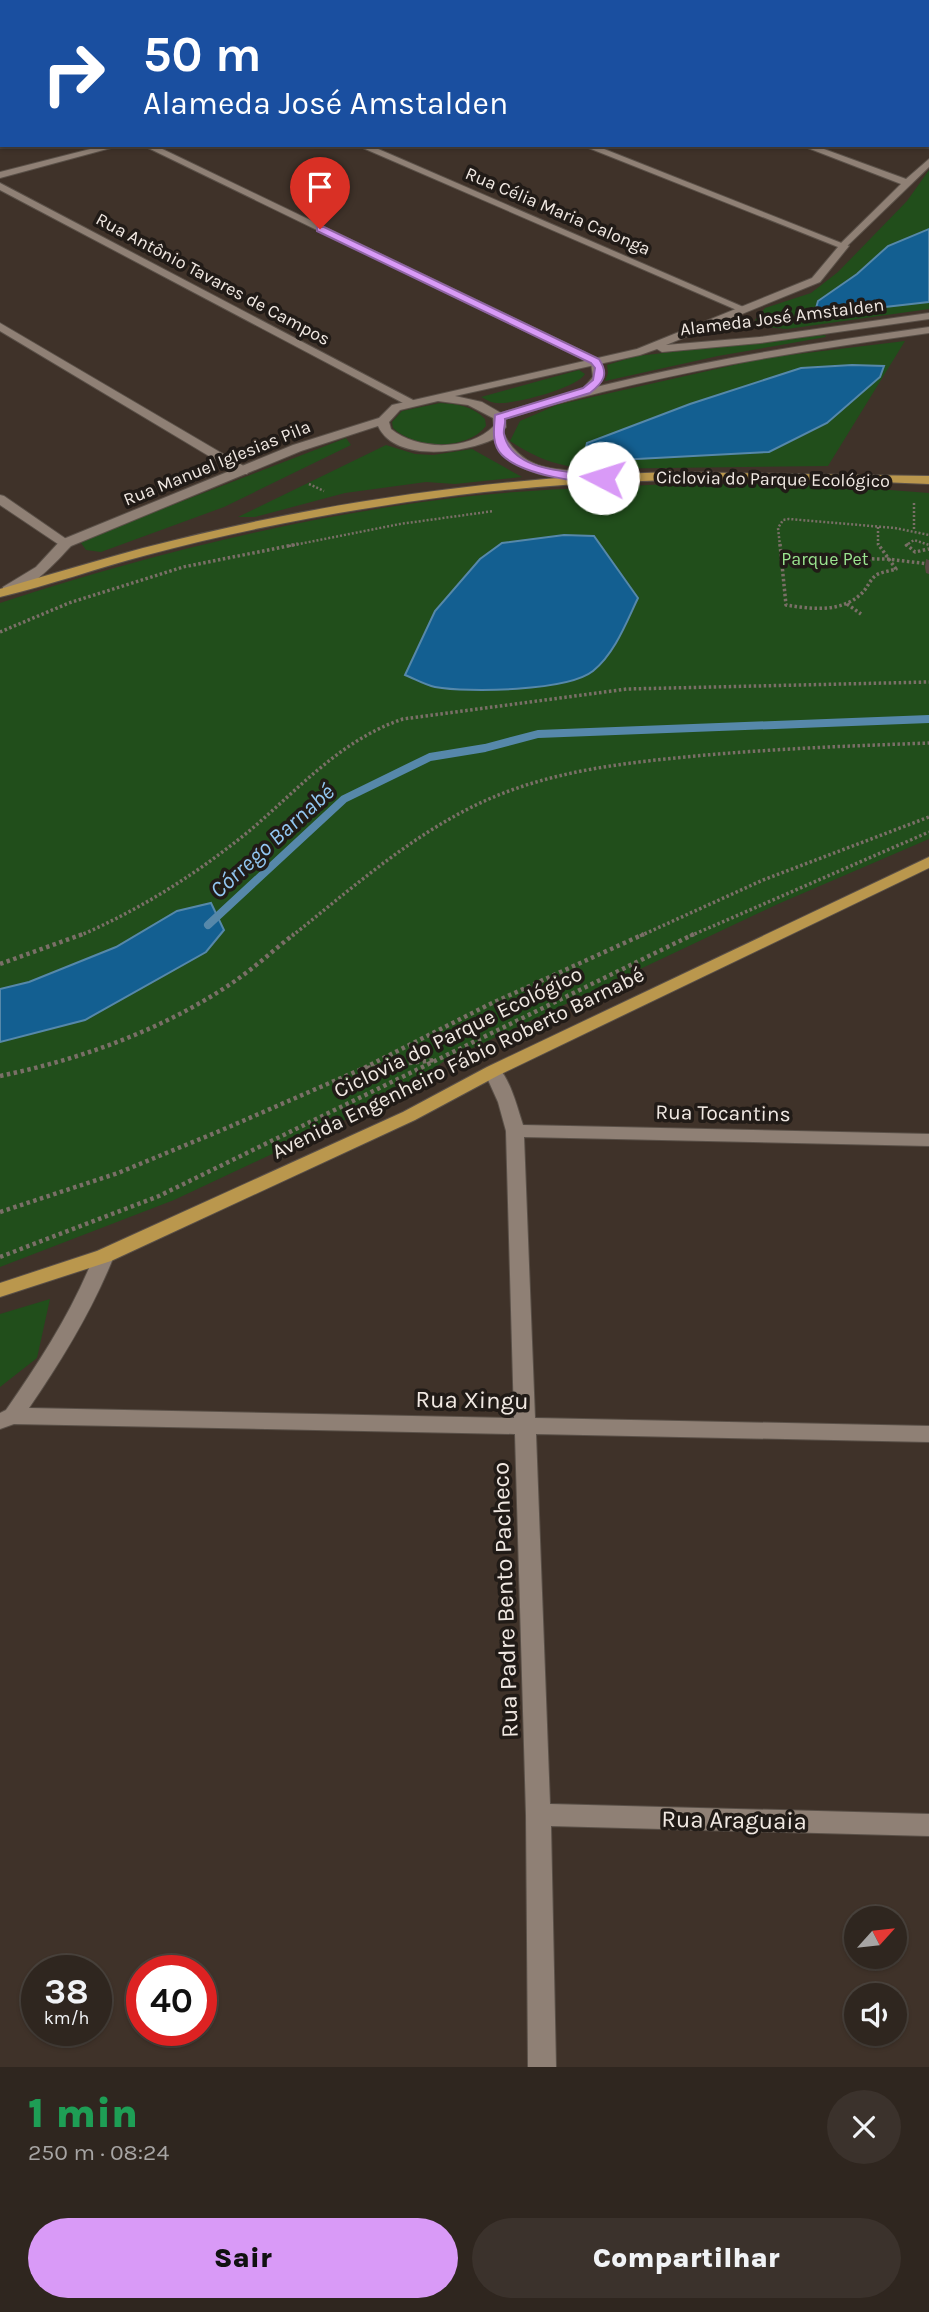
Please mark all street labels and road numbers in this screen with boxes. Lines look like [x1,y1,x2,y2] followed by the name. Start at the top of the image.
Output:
[462,162,654,260] street label: Rua Célia Maria Calonga
[92,208,334,350] street label: Rua Antônio Tavares de Campos
[679,294,885,340] street label: Alameda José Amstalden
[120,415,314,511] street label: Rua Manuel Iglesias Pila
[656,466,890,492] street label: Ciclovia do Parque Ecológico
[330,961,586,1103] street label: Ciclovia do Parque Ecológico
[268,962,648,1164] street label: Avenida Engenheiro Fábio Roberto Barnabé
[655,1100,791,1126] street label: Rua Tocantins
[415,1385,529,1415] street label: Rua Xingu
[486,1461,524,1739] street label: Rua Padre Bento Pacheco
[661,1805,807,1835] street label: Rua Araguaia

